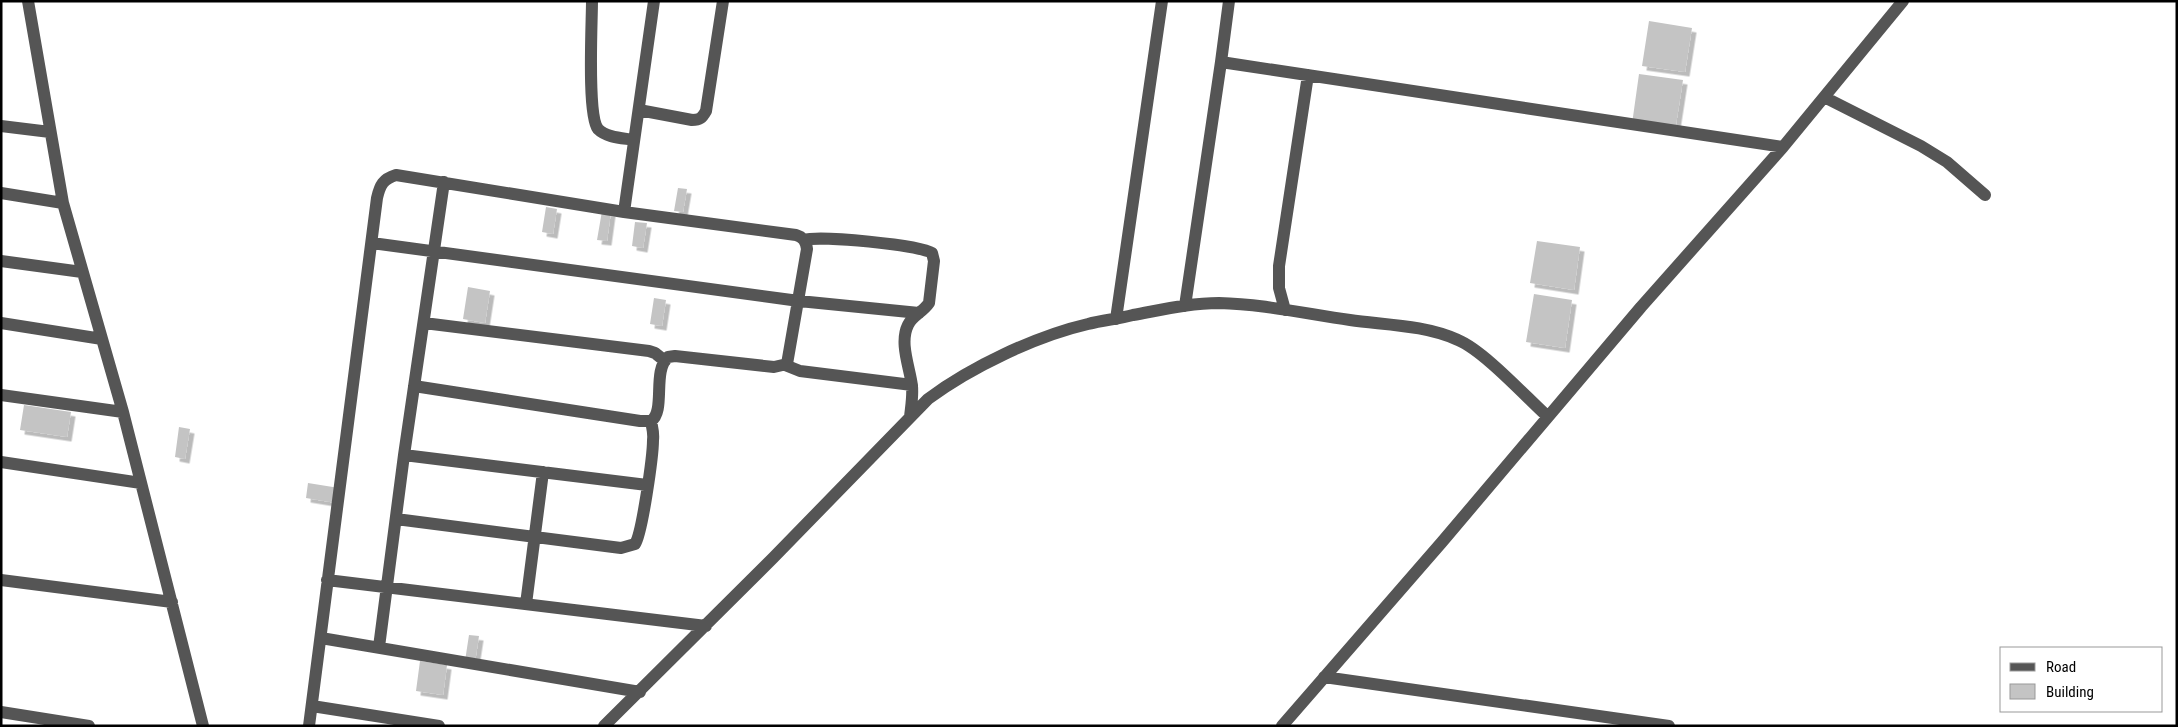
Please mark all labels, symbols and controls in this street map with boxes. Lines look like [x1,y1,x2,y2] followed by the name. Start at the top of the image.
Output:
[2000,647,2163,712] legend
[2046,658,2076,676] text: Road
[2046,683,2094,701] text: Building

